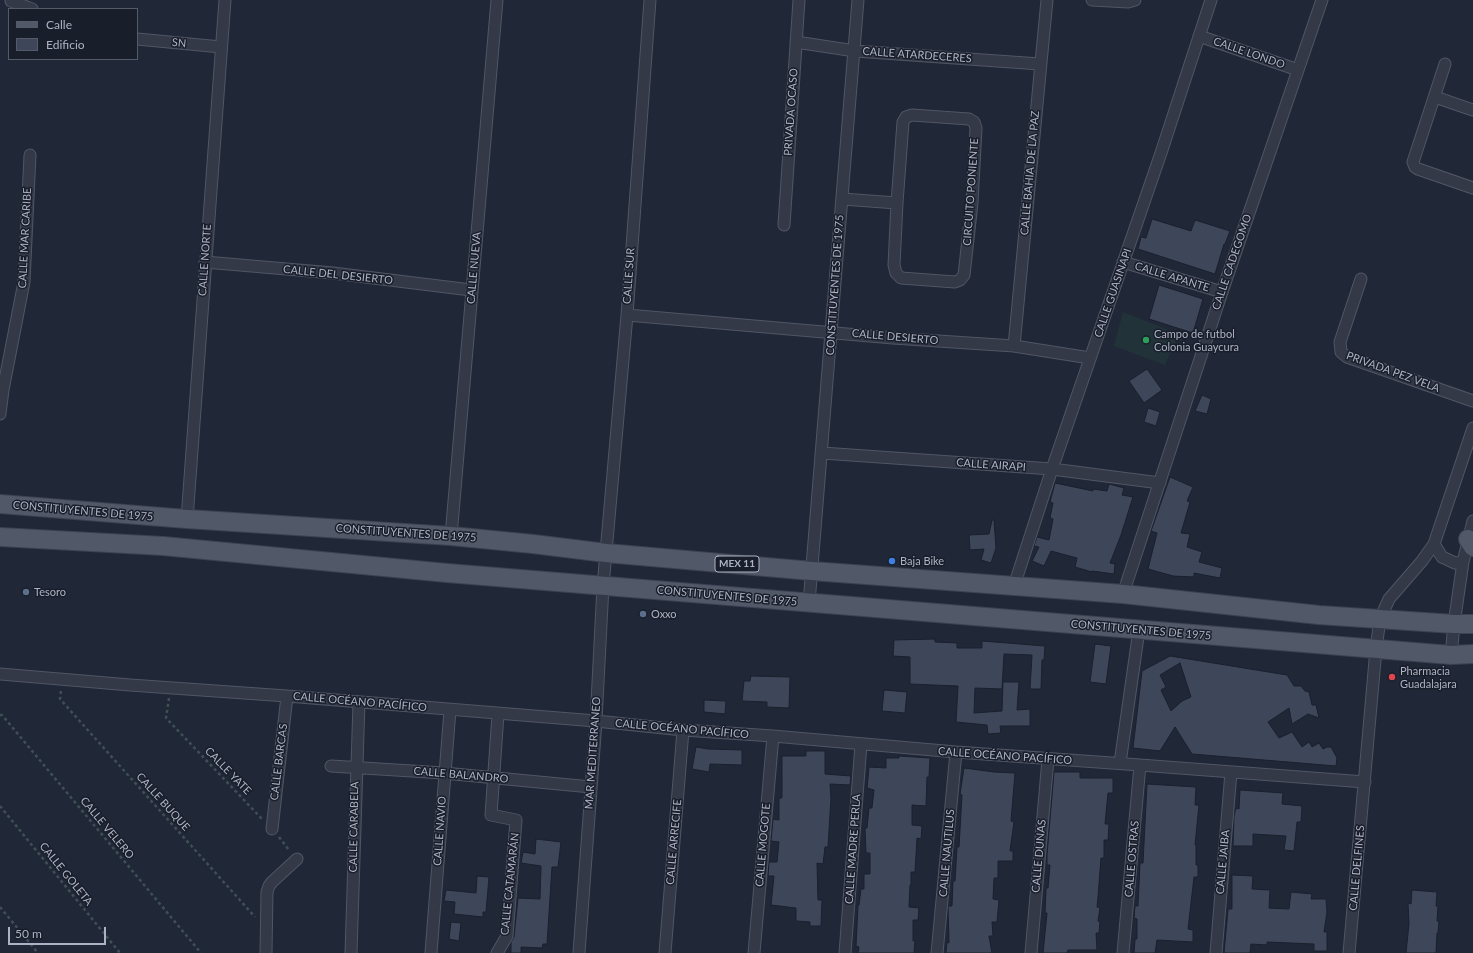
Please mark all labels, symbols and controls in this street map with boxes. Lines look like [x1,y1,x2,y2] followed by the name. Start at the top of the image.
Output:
[8,8,138,60] legend
[46,17,72,32] text: Calle
[1211,35,1287,71] street label: CALLE LONDO
[171,36,187,50] street label: SN
[46,37,85,52] text: Edificio
[862,45,972,65] street label: CALLE ATARDECERES
[781,68,801,156] street label: PRIVADA OCASO
[1018,110,1042,236] street label: CALLE BAHIA DE LA PAZ
[961,138,981,246] street label: CIRCUITO PONIENTE
[16,187,34,289] street label: CALLE MAR CARIBE
[1209,212,1255,312] street label: CALLE CADEGOMO
[824,214,846,356] street label: CONSTITUYENTES DE 1975
[196,224,214,296] street label: CALLE NORTE
[464,231,484,305] street label: CALLE NUEVA
[1092,247,1134,339] street label: CALLE GUASINAPI
[620,248,638,304] street label: CALLE SUR
[1133,259,1211,295] street label: CALLE APANTE
[283,263,393,287] street label: CALLE DEL DESIERTO
[851,327,939,347] street label: CALLE DESIERTO
[1154,327,1239,353] place label: Campo de futbol Colonia Guaycura
[1141,335,1151,345] marker: Campo de futbol Colonia Guaycura
[1344,349,1442,395] street label: PRIVADA PEZ VELA
[956,456,1026,474] street label: CALLE AIRAPI
[12,498,154,524] street label: CONSTITUYENTES DE 1975
[335,522,477,544] street label: CONSTITUYENTES DE 1975
[900,554,944,568] place label: Baja Bike
[715,556,759,572] road number: MEX 11
[887,556,897,566] marker: Baja Bike
[656,583,798,609] street label: CONSTITUYENTES DE 1975
[34,585,66,599] place label: Tesoro
[21,587,31,597] marker: Tesoro
[651,607,677,621] place label: Oxxo
[638,609,648,619] marker: Oxxo
[1070,617,1212,643] street label: CONSTITUYENTES DE 1975
[1400,664,1457,690] place label: Pharmacia Guadalajara
[1387,672,1397,682] marker: Pharmacia Guadalajara
[293,690,427,714] street label: CALLE OCÉANO PACÍFICO
[582,696,604,810] street label: MAR MEDITERRANEO
[615,717,749,741] street label: CALLE OCÉANO PACÍFICO
[268,723,290,801] street label: CALLE BARCAS
[202,745,254,797] street label: CALLE YATE
[938,745,1072,767] street label: CALLE OCÉANO PACÍFICO
[413,764,509,786] street label: CALLE BALANDRO
[133,770,193,834] street label: CALLE BUQUE
[347,781,361,873] street label: CALLE CARABELA
[77,794,137,862] street label: CALLE VELERO
[843,794,863,904] street label: CALLE MADRE PERLA
[431,796,449,866] street label: CALLE NAVIO
[664,799,684,885] street label: CALLE ARRECIFE
[753,803,773,887] street label: CALLE MOGOTE
[937,809,957,897] street label: CALLE NAUTILUS
[1029,819,1049,893] street label: CALLE DUNAS
[1122,820,1142,898] street label: CALLE OSTRAS
[1347,825,1367,911] street label: CALLE DELFINES
[1214,829,1232,895] street label: CALLE JAIBA
[498,832,522,936] street label: CALLE CATAMARÁN
[37,840,95,908] street label: CALLE GOLETA
[10,919,108,945] scale bar
[15,926,42,941] text: 50 m

